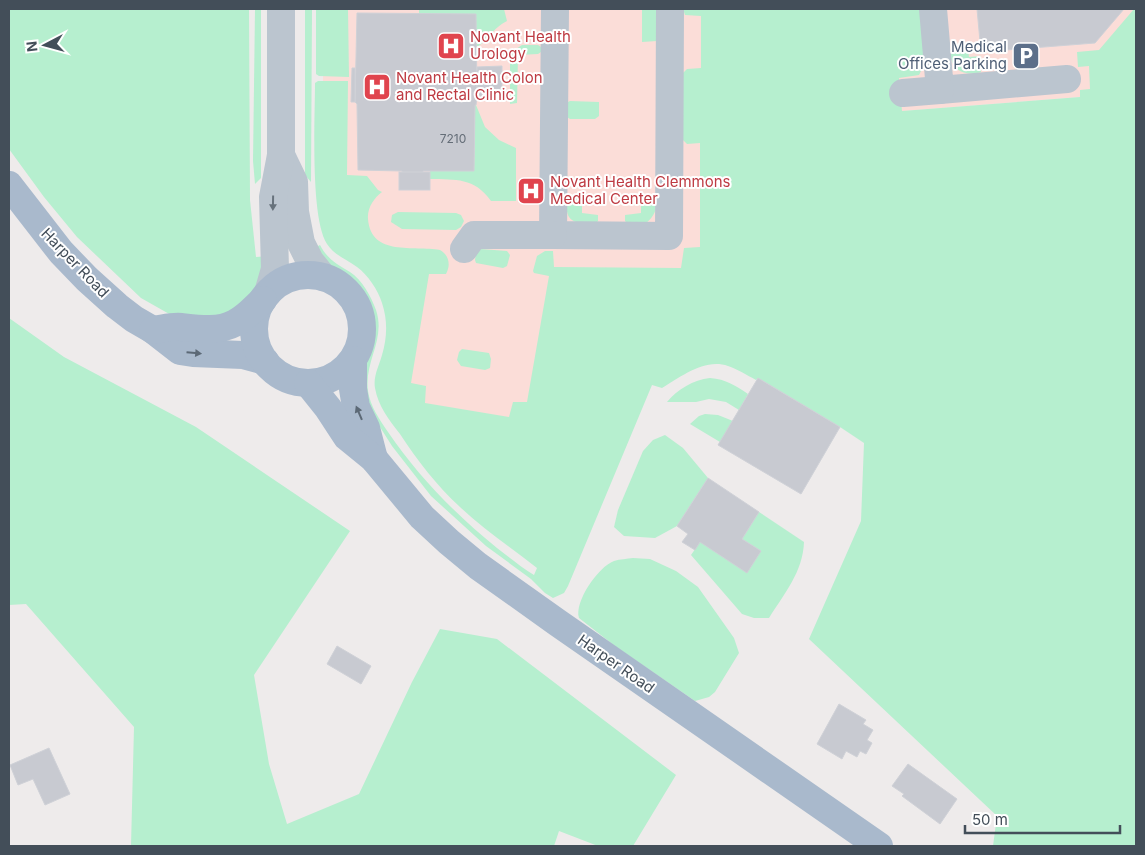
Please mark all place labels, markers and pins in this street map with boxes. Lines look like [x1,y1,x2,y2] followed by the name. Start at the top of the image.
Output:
[470,27,571,63] place label: Novant Health Urology
[436,31,466,61] hospital icon: Novant Health Urology
[898,37,1007,73] place label: Medical Offices Parking
[1011,41,1041,71] parking icon: Medical Offices Parking
[396,68,543,104] place label: Novant Health Colon and Rectal Clinic
[362,72,392,102] hospital icon: Novant Health Colon and Rectal Clinic
[550,172,731,208] place label: Novant Health Clemmons Medical Center
[516,176,546,206] hospital icon: Novant Health Clemmons Medical Center

